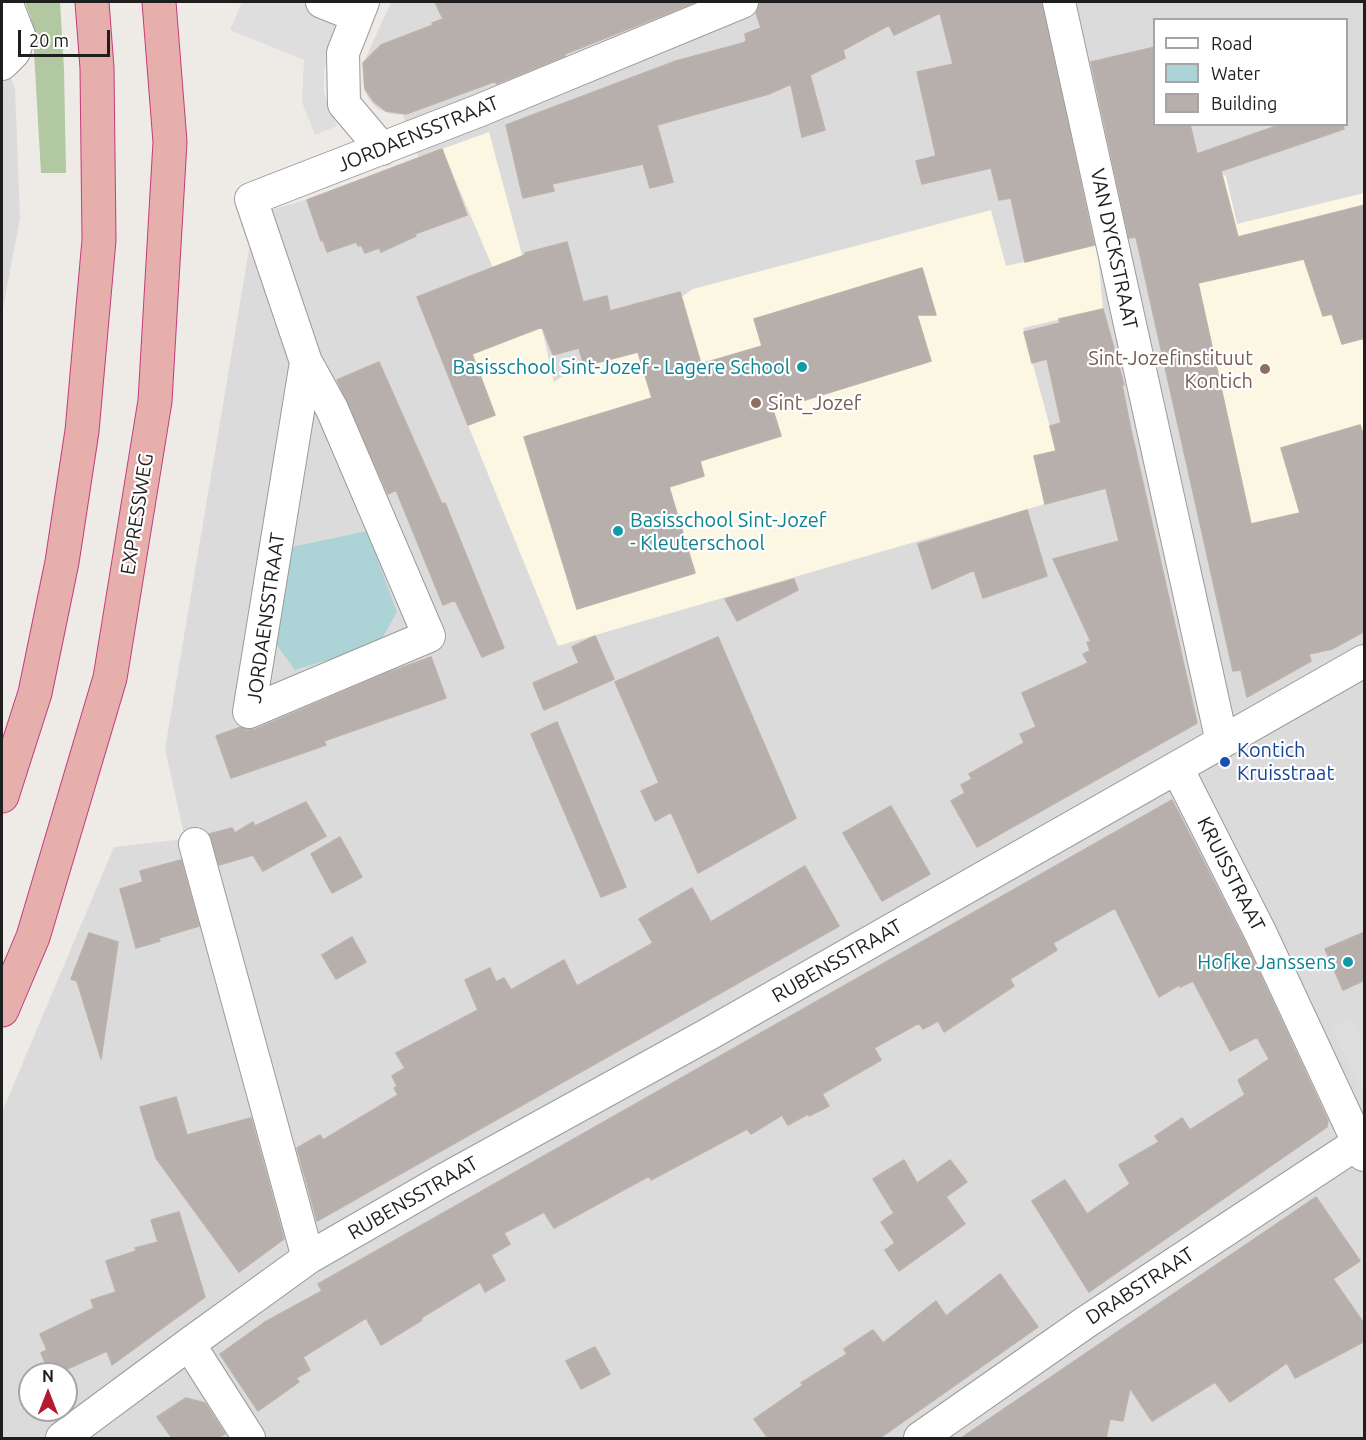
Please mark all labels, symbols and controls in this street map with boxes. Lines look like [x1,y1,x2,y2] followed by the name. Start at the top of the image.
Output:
[21,18,112,56] scale bar
[1153,18,1348,126] legend
[29,30,69,50] text: 20 m
[1211,33,1253,53] text: Road
[1211,63,1260,83] text: Water
[334,91,502,177] street label: JORDAENSSTRAAT
[1211,93,1277,113] text: Building
[1085,166,1143,332] street label: VAN DYCKSTRAAT
[1088,346,1253,393] place label: Sint-Jozefinstituut Kontich
[453,355,790,379] place label: Basisschool Sint-Jozef - Lagere School
[795,360,809,374] marker: Basisschool Sint-Jozef - Lagere School
[1258,362,1272,376] marker: Sint-Jozefinstituut Kontich
[768,391,861,415] place label: Sint_Jozef
[749,396,763,410] marker: Sint_Jozef
[116,451,158,577] street label: EXPRESSWEG
[630,508,826,555] place label: Basisschool Sint-Jozef - Kleuterschool
[611,524,625,538] marker: Basisschool Sint-Jozef - Kleuterschool
[242,531,290,705] street label: JORDAENSSTRAAT
[1237,738,1334,785] place label: Kontich Kruisstraat
[1218,755,1232,769] marker: Kontich Kruisstraat
[1192,813,1270,935] street label: KRUISSTRAAT
[768,914,906,1008] street label: RUBENSSTRAAT
[1197,950,1336,974] place label: Hofke Janssens
[1341,955,1355,969] marker: Hofke Janssens
[344,1151,482,1245] street label: RUBENSSTRAAT
[1081,1242,1199,1330] street label: DRABSTRAAT
[18,1362,78,1422] north arrow
[42,1367,54,1385] text: N

